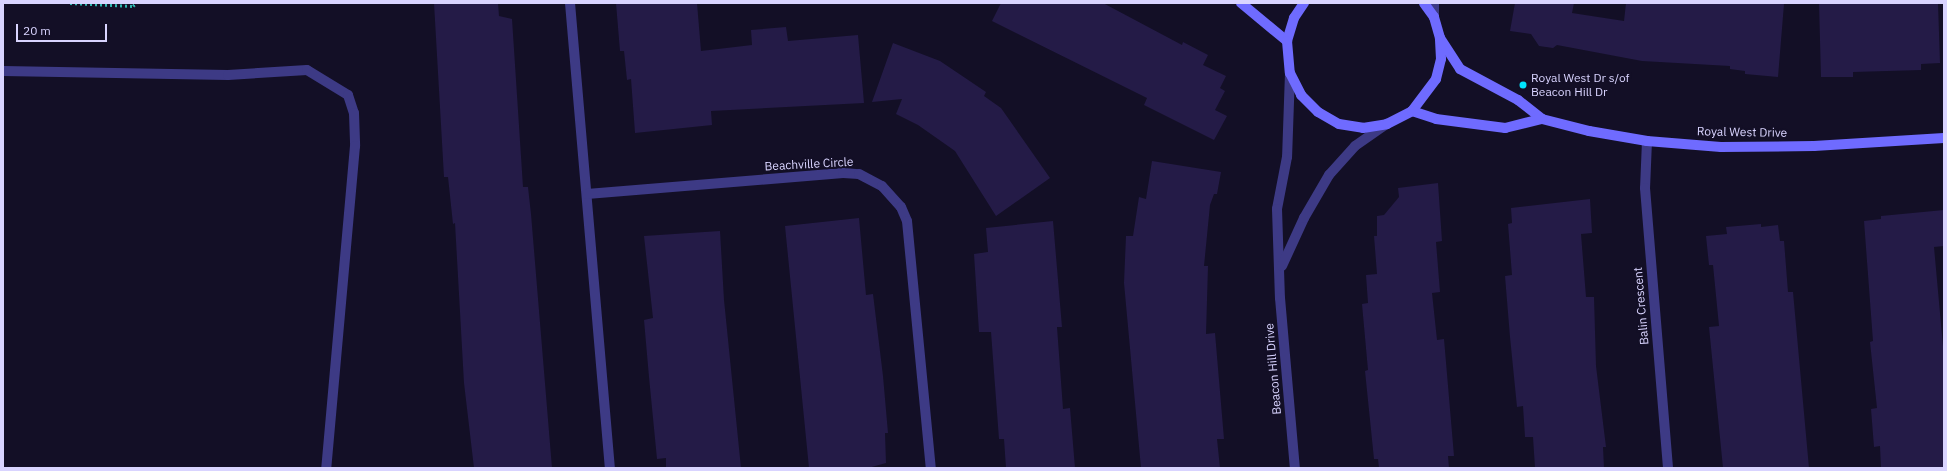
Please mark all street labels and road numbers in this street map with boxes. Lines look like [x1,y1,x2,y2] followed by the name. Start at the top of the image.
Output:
[1697,124,1787,140] street label: Royal West Drive
[764,154,854,174] street label: Beachville Circle
[1630,267,1652,345] street label: Balin Crescent
[1262,323,1284,415] street label: Beacon Hill Drive

